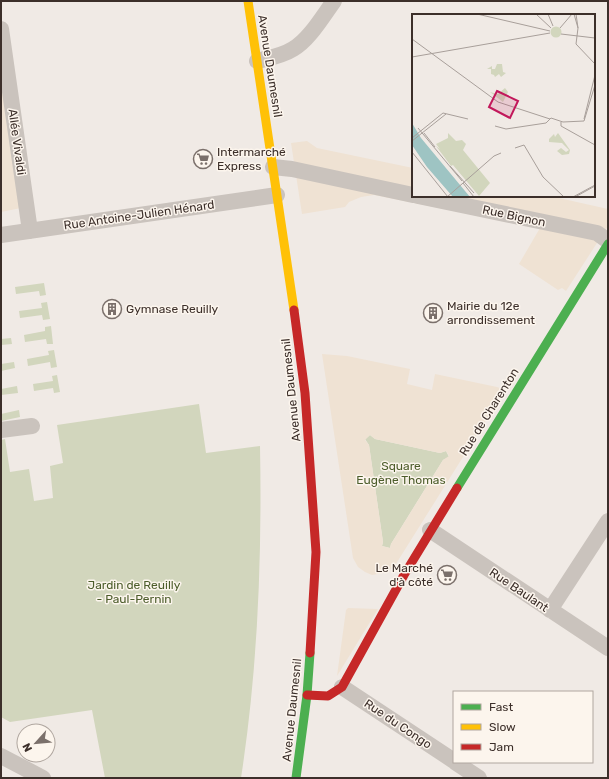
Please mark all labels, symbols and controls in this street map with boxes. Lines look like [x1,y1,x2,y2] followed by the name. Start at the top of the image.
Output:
[255,14,285,118] street label: Avenue Daumesnil
[412,14,595,197] inset map
[5,108,29,176] street label: Allée Vivaldi
[217,145,286,173] place label: Intermarché Express
[192,148,214,170] supermarket icon: Intermarché Express
[63,197,215,233] street label: Rue Antoine-Julien Hénard
[481,202,547,230] street label: Rue Bignon
[101,298,123,320] building icon: Gymnase Reuilly
[447,299,535,327] place label: Mairie du 12e arrondissement
[126,302,219,316] place label: Gymnase Reuilly
[422,302,444,324] building icon: Mairie du 12e arrondissement
[279,338,303,442] street label: Avenue Daumesnil
[456,366,522,458] street label: Rue de Charenton
[356,459,446,487] park label: Square Eugène Thomas
[375,561,433,589] place label: Le Marché d'à côté
[436,564,458,586] supermarket icon: Le Marché d'à côté
[487,565,551,615] street label: Rue Baulant
[88,578,181,606] park label: Jardin de Reuilly - Paul-Pernin
[280,658,304,762] street label: Avenue Daumesnil
[453,691,593,763] legend
[362,696,434,752] street label: Rue du Congo
[489,700,513,714] text: Fast
[489,720,516,734] text: Slow
[16,723,56,763] north arrow
[489,740,514,754] text: Jam
[20,741,35,754] text: N

